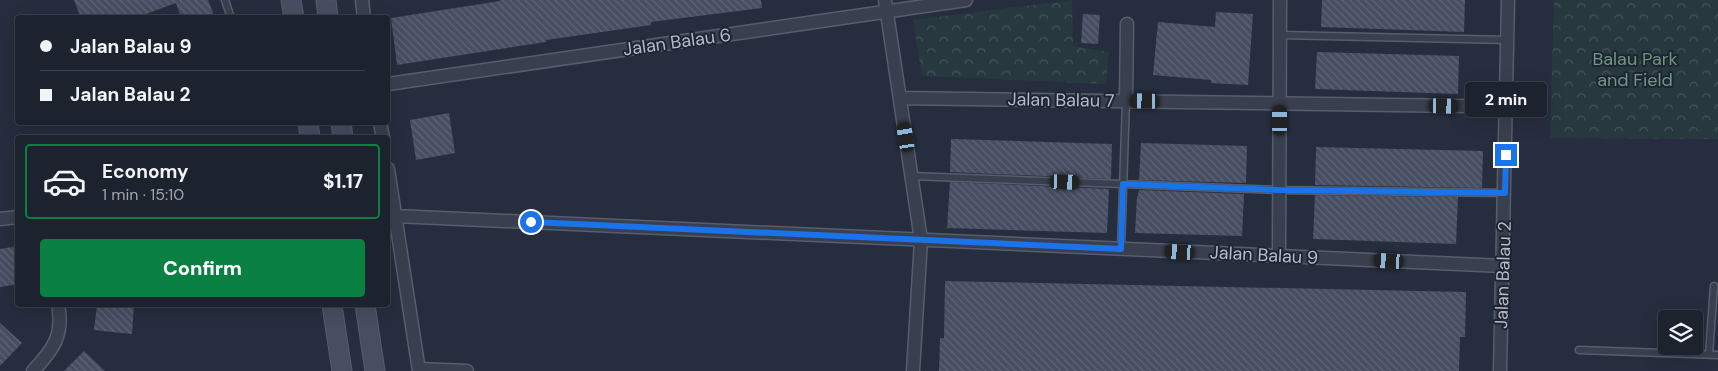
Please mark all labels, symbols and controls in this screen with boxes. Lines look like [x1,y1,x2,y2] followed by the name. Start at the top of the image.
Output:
[622,23,732,61] street label: Jalan Balau 6
[70,34,192,59] text: Jalan Balau 9
[1592,47,1678,92] park label: Balau Park and Field
[70,82,190,107] text: Jalan Balau 2
[1465,82,1547,118] callout: 2 min
[1007,87,1115,113] street label: Jalan Balau 7
[1485,89,1527,110] text: 2 min
[1129,93,1160,109] car
[1428,98,1459,114] car
[1272,105,1287,135] car
[896,121,915,153] car
[1495,144,1517,166] route end
[42,159,87,204] icon: car
[102,159,189,184] text: Economy
[323,169,363,194] text: $1.17
[1049,174,1080,190] car
[102,184,184,205] text: 1 min · 15:10
[520,211,542,233] route start
[1489,221,1517,329] street label: Jalan Balau 2
[40,239,365,297] button: Confirm
[1209,240,1319,270] street label: Jalan Balau 9
[1164,244,1195,260] car
[1373,253,1404,269] car
[1658,310,1703,355] map controls
[1658,310,1703,355] button: layers

